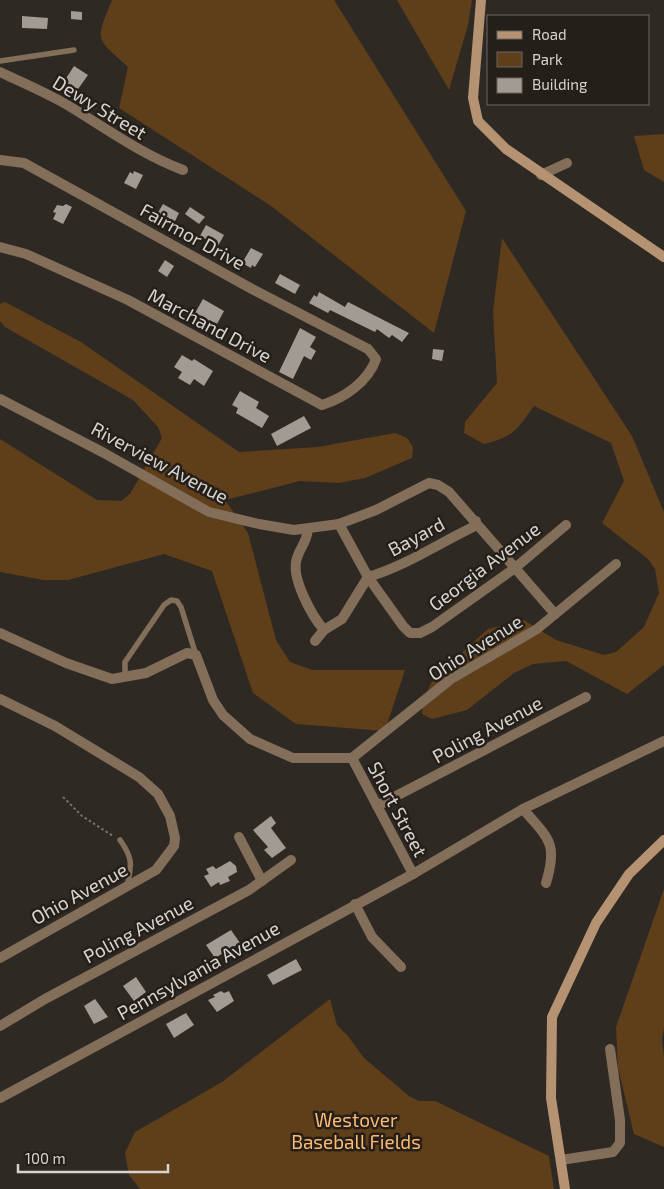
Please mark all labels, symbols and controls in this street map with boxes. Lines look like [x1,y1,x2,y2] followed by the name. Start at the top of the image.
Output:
[487,15,649,105] legend
[532,25,567,43] text: Road
[532,50,563,68] text: Park
[49,70,151,144] street label: Dewy Street
[532,75,588,93] text: Building
[136,198,250,274] street label: Fairmor Drive
[144,283,276,367] street label: Marchand Drive
[88,416,232,508] street label: Riverview Avenue
[384,512,448,560] street label: Bayard
[424,517,544,615] street label: Georgia Avenue
[424,609,526,685] street label: Ohio Avenue
[428,690,546,768] street label: Poling Avenue
[363,758,433,860] street label: Short Street
[27,857,131,929] street label: Ohio Avenue
[79,890,197,968] street label: Poling Avenue
[113,916,283,1024] street label: Pennsylvania Avenue
[291,1108,421,1153] park label: Westover Baseball Fields
[18,1142,168,1174] scale bar
[25,1149,66,1167] text: 100 m

